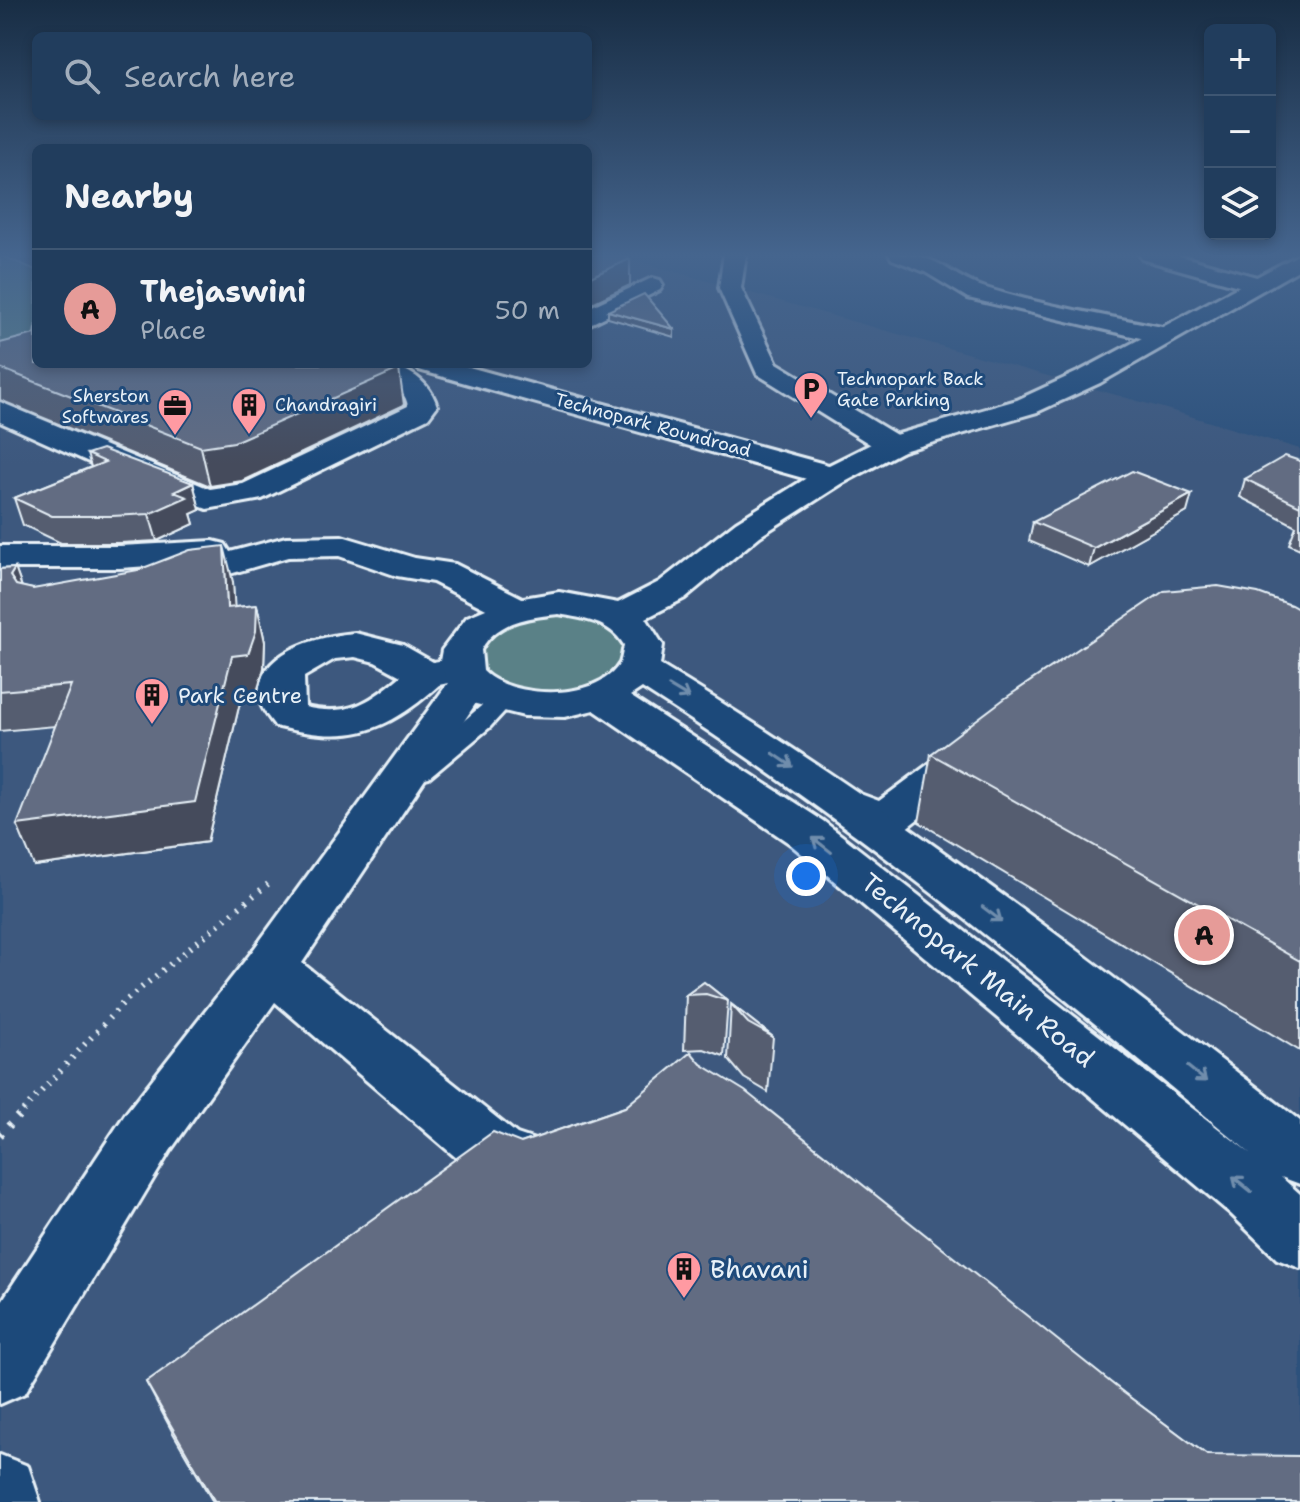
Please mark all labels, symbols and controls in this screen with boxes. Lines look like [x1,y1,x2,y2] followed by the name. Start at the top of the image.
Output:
[1204,24,1276,240] map controls
[1204,24,1276,96] button: +
[32,32,592,120] search box
[60,54,104,98] icon: search
[124,56,295,97] text: Search here
[1204,96,1276,168] button: −
[1204,168,1276,240] button: layers
[64,173,194,219] text: Nearby
[140,271,306,312] text: Thejaswini
[80,292,100,327] text: A
[495,292,560,327] text: 50 m
[140,312,206,347] text: Place
[837,367,984,412] place label: Technopark Back Gate Parking
[792,370,830,420] parking icon: Technopark Back Gate Parking
[62,384,149,429] place label: Sherston Softwares
[230,386,268,436] building icon: Chandragiri
[156,387,194,437] office icon: Sherston Softwares
[552,387,754,463] street label: Technopark Roundroad
[275,393,377,417] place label: Chandragiri
[133,676,171,726] building icon: Park Centre
[178,681,302,710] place label: Park Centre
[667,685,690,701] one-way arrow
[771,752,793,769] one-way arrow
[812,836,833,853] one-way arrow
[786,856,826,896] your location
[854,864,1102,1075] street label: Technopark Main Road
[1178,905,1230,965] pin: A
[981,906,1002,923] one-way arrow
[1186,1065,1207,1083] one-way arrow
[1232,1176,1253,1193] one-way arrow
[665,1250,703,1300] building icon: Bhavani
[710,1251,809,1286] place label: Bhavani

